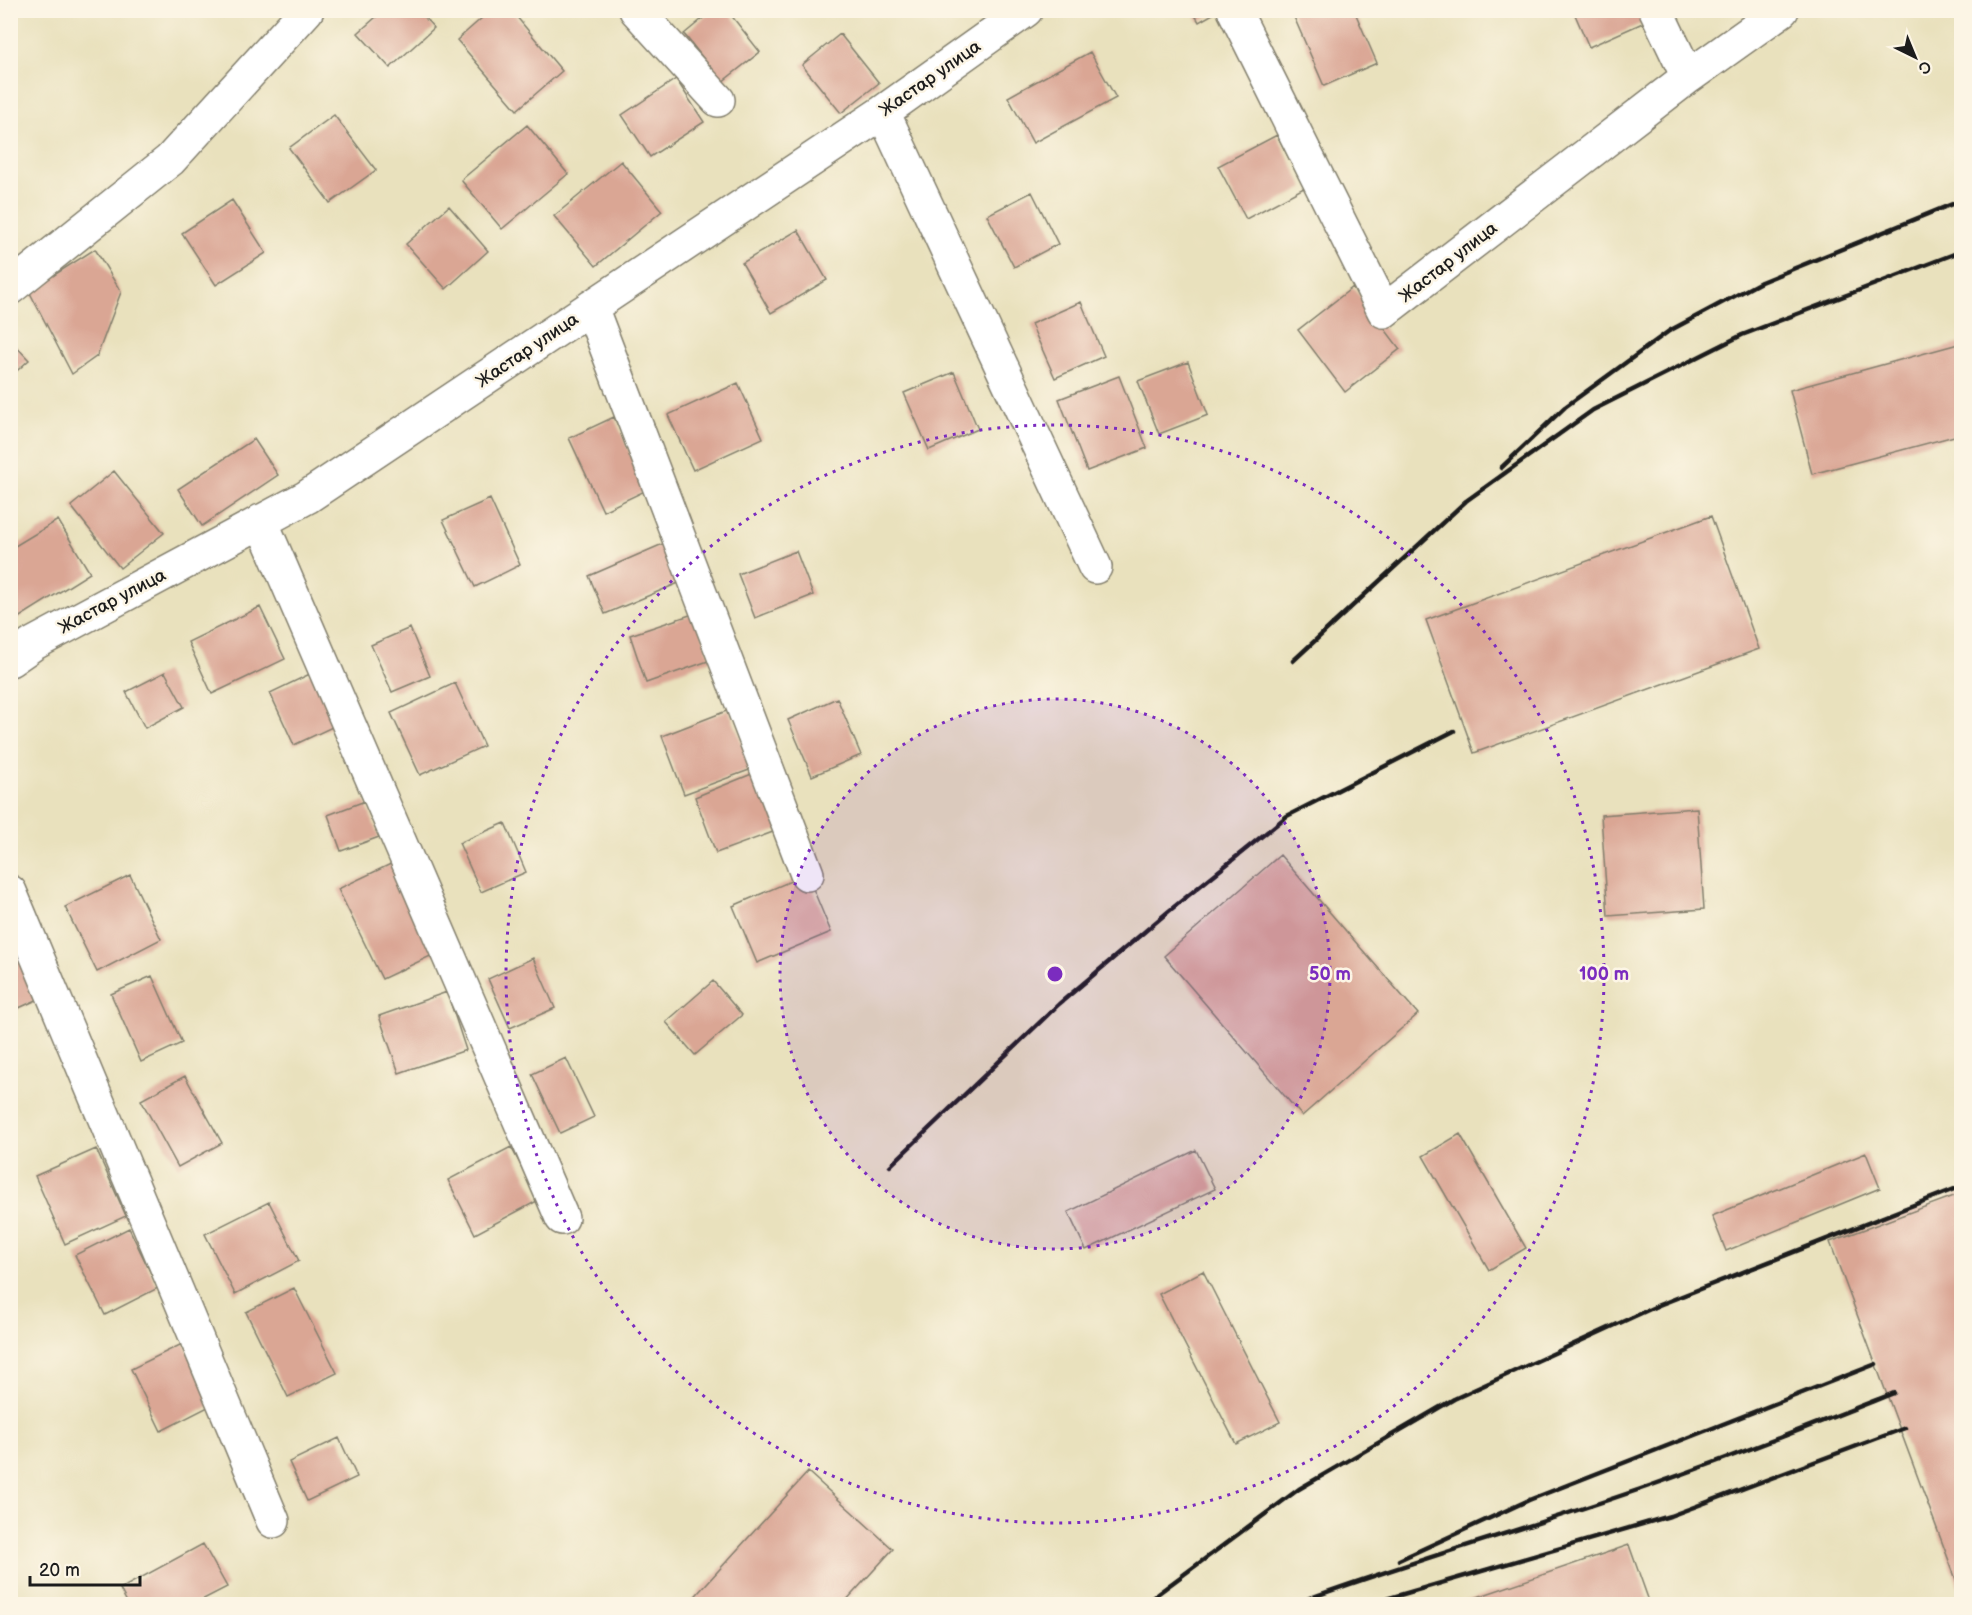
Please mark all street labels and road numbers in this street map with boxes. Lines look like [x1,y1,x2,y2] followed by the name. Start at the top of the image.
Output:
[876,36,985,121] street label: Жастар улица
[1395,217,1502,307] street label: Жастар улица
[472,308,583,392] street label: Жастар улица
[55,564,170,639] street label: Жастар улица

